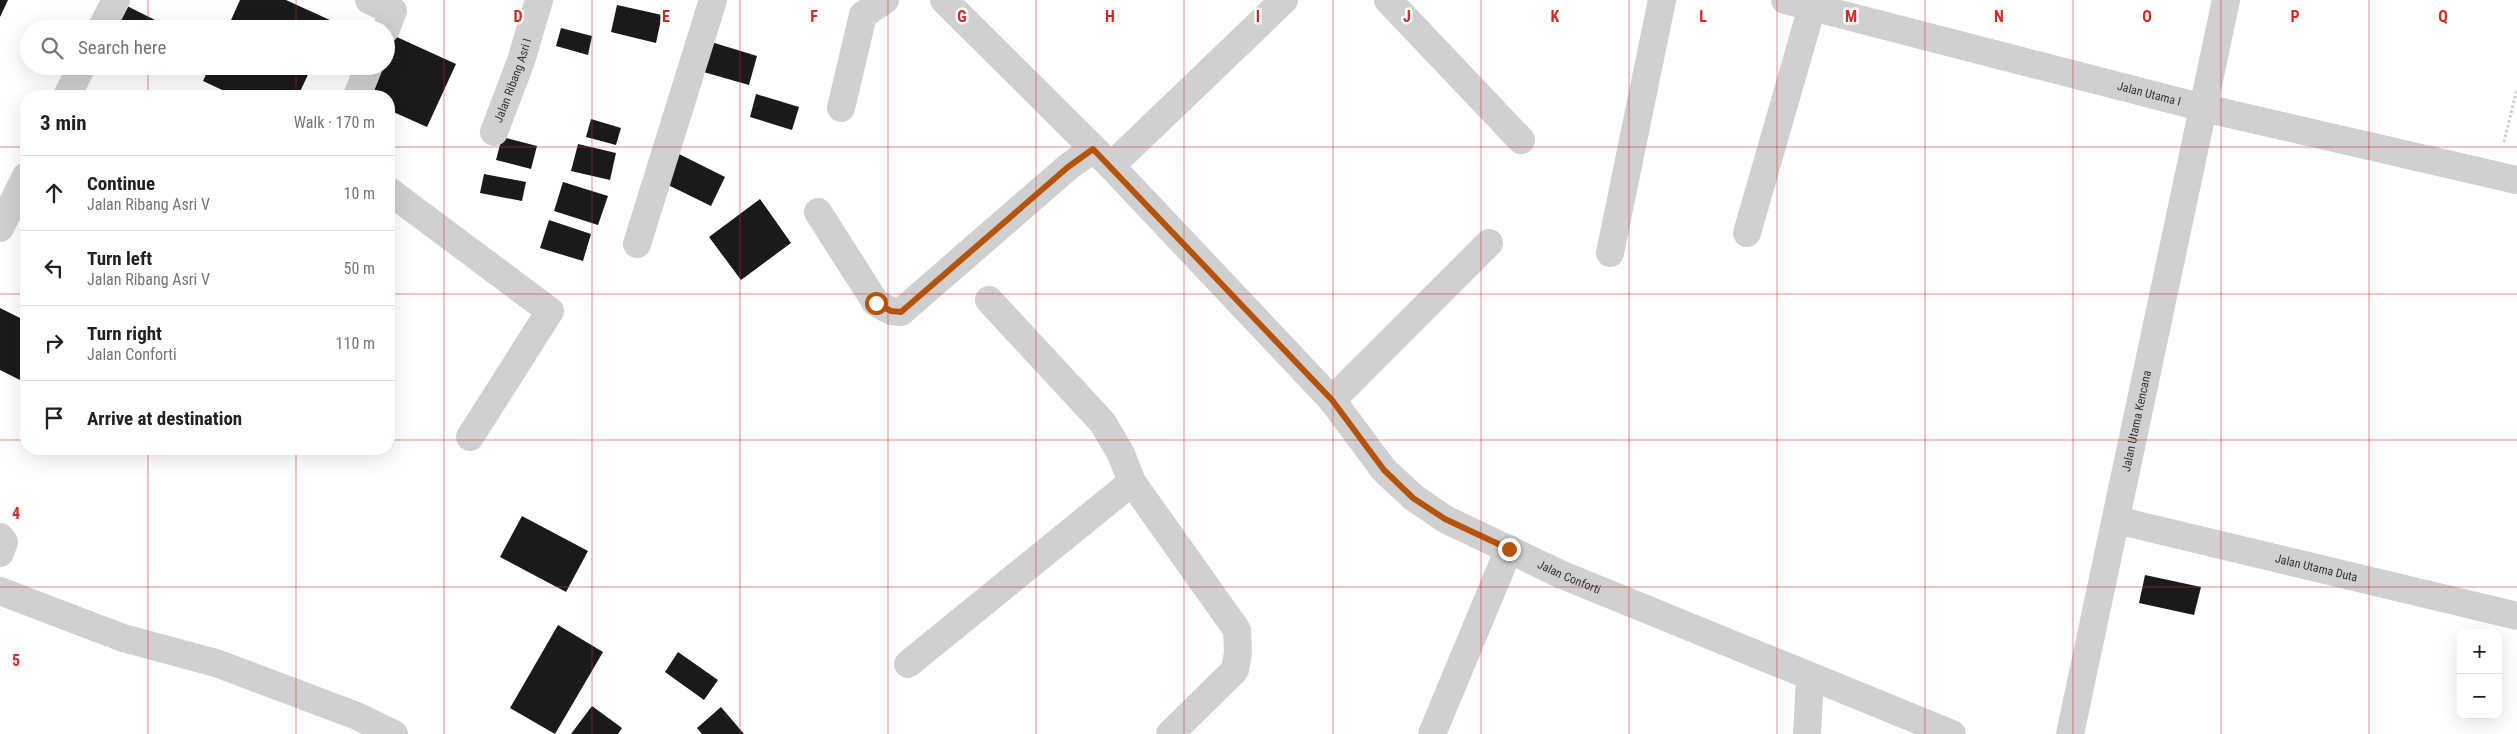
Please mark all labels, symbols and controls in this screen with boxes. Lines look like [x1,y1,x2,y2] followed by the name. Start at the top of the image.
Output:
[513,7,523,26] text: D
[662,7,670,26] text: E
[810,7,818,26] text: F
[957,7,967,26] text: G
[1105,7,1115,26] text: H
[1256,7,1260,26] text: I
[1403,7,1411,26] text: J
[1551,7,1560,26] text: K
[1699,7,1707,26] text: L
[1845,7,1857,26] text: M
[1994,7,2004,26] text: N
[2142,7,2152,26] text: O
[2290,7,2300,26] text: P
[2438,7,2448,26] text: Q
[20,20,395,75] search box
[38,34,66,62] icon: search
[78,36,166,59] text: Search here
[491,37,534,124] street label: Jalan Ribang Asri I
[2116,79,2182,109] street label: Jalan Utama I
[40,111,87,135] text: 3 min
[294,113,375,132] text: Walk · 170 m
[87,172,155,195] text: Continue
[40,179,68,207] icon: ahead
[343,184,375,203] text: 10 m
[87,195,210,214] text: Jalan Ribang Asri V
[87,247,152,270] text: Turn left
[40,254,68,282] icon: left
[343,259,375,278] text: 50 m
[87,270,210,289] text: Jalan Ribang Asri V
[865,292,888,315] route start
[87,322,162,345] text: Turn right
[40,329,68,357] icon: right
[336,334,375,353] text: 110 m
[87,345,177,364] text: Jalan Conforti
[2119,369,2154,473] street label: Jalan Utama Kencana
[40,404,68,432] icon: arrive
[87,407,242,430] text: Arrive at destination
[12,504,20,523] text: 4
[1498,538,1521,561] route end
[2274,551,2359,585] street label: Jalan Utama Duta
[1535,557,1603,597] street label: Jalan Conforti
[2457,629,2502,719] map controls
[2457,629,2502,674] button: +
[12,651,20,670] text: 5
[2457,674,2502,719] button: −

